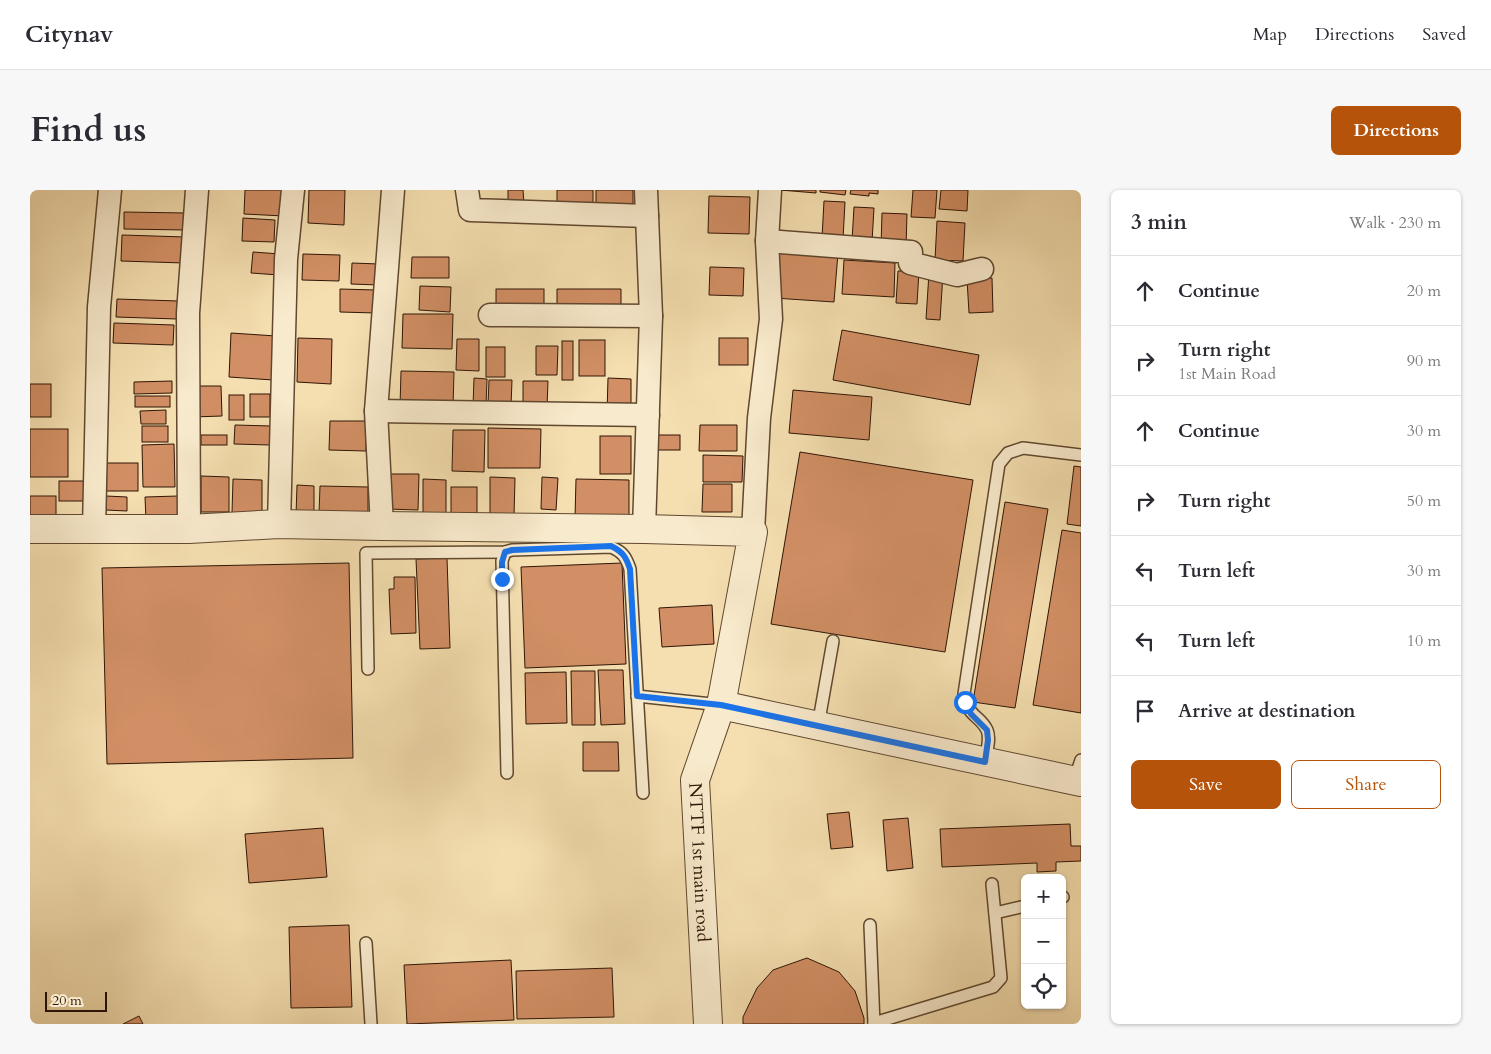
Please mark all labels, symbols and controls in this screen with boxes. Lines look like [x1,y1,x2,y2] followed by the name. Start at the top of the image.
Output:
[25,18,113,51] text: Citynav
[1253,22,1287,47] text: Map
[1315,22,1394,47] text: Directions
[1422,22,1466,47] text: Saved
[30,106,146,154] text: Find us
[1331,106,1461,155] button: Directions
[1131,208,1187,237] text: 3 min
[1349,212,1441,234] text: Walk · 230 m
[1131,277,1159,305] icon: ahead
[1178,278,1260,304] text: Continue
[1407,280,1441,302] text: 20 m
[1178,337,1270,363] text: Turn right
[1131,347,1159,375] icon: right
[1407,350,1441,372] text: 90 m
[1178,363,1276,385] text: 1st Main Road
[1131,417,1159,445] icon: ahead
[1178,418,1260,444] text: Continue
[1407,420,1441,442] text: 30 m
[1131,487,1159,515] icon: right
[1178,488,1270,514] text: Turn right
[1407,490,1441,512] text: 50 m
[1131,557,1159,585] icon: left
[1178,558,1255,584] text: Turn left
[1407,560,1441,582] text: 30 m
[491,568,514,591] route end
[1131,627,1159,655] icon: left
[1178,628,1255,654] text: Turn left
[1407,630,1441,652] text: 10 m
[954,691,977,714] route start
[1131,697,1159,725] icon: arrive
[1178,698,1355,724] text: Arrive at destination
[1131,760,1281,809] button: Save
[1291,760,1441,809] button: Share
[682,782,716,943] street label: NTTF 1st main road
[1021,874,1066,1009] map controls
[1021,874,1066,919] button: +
[1021,919,1066,964] button: −
[1021,964,1066,1009] button: locate
[45,989,108,1012] scale bar
[52,991,82,1010] text: 20 m

